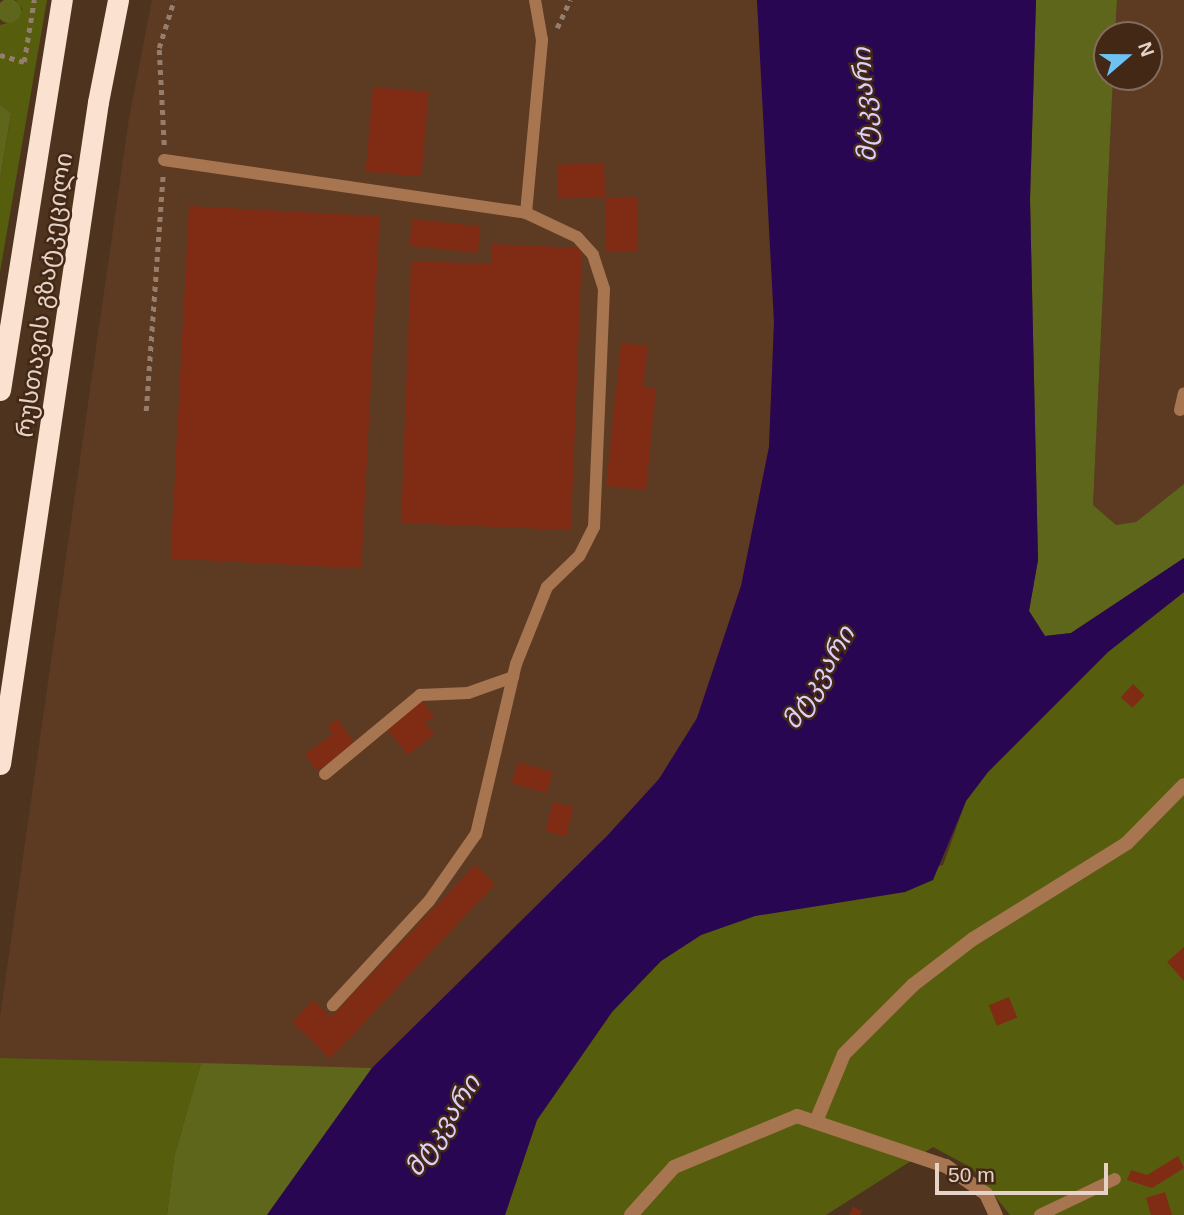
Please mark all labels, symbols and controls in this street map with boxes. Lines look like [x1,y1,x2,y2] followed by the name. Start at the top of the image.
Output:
[1093,21,1163,91] north arrow
[1134,39,1159,59] text: N
[846,47,884,163] water label: მტკვარი
[10,151,78,439] street label: რუსთავის გზატკეცილი
[776,621,862,735] water label: მტკვარი
[399,1069,487,1183] water label: მტკვარი
[939,1148,1112,1192] scale bar
[948,1163,995,1186] text: 50 m

